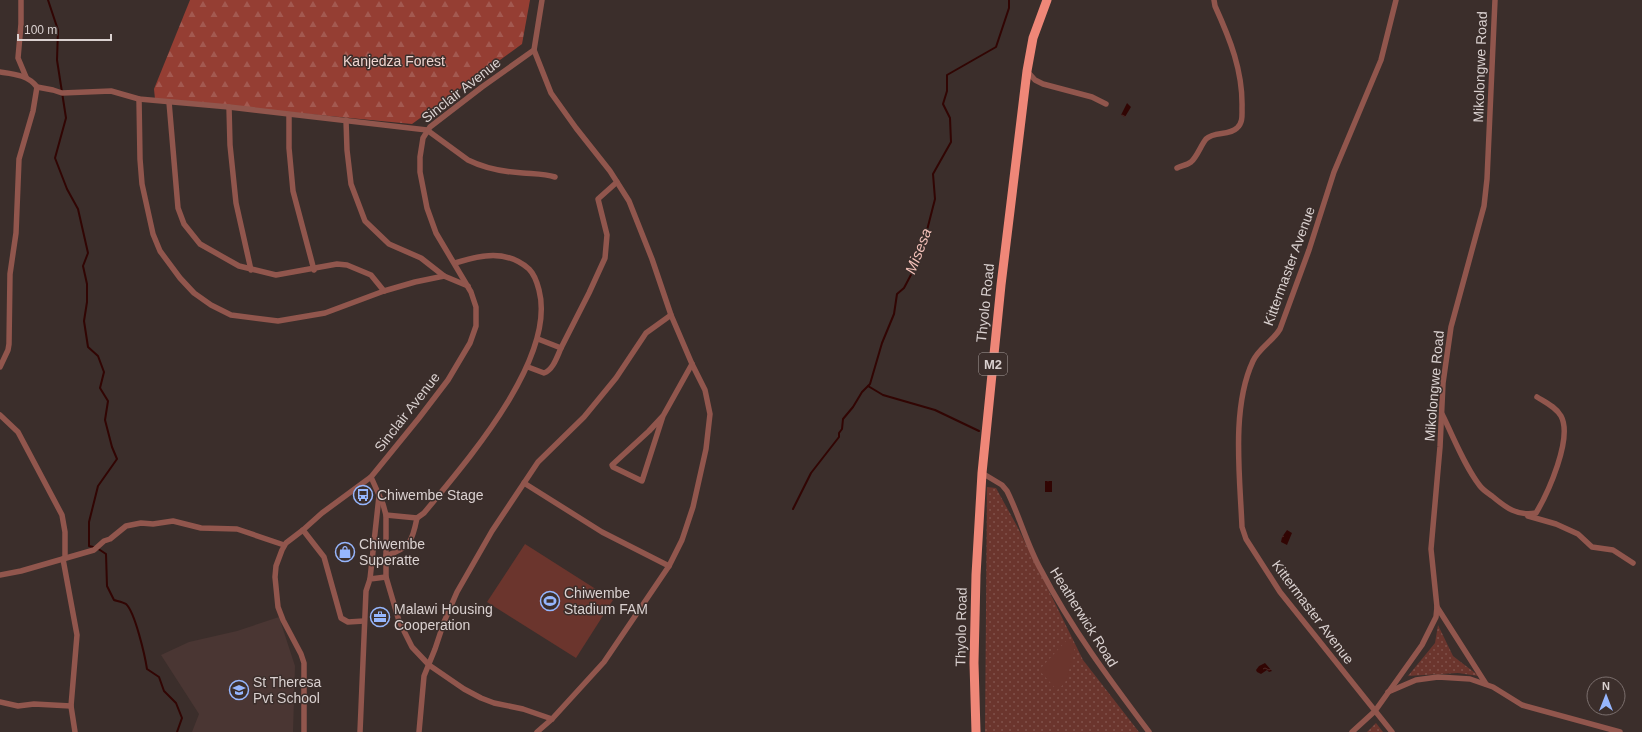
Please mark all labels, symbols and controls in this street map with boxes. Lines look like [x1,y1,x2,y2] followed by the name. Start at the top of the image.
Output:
[1470,11,1490,123] street label: Mikolongwe Road
[18,16,111,42] scale bar
[24,23,57,37] text: 100 m
[343,53,445,69] park label: Kanjedza Forest
[418,54,504,126] street label: Sinclair Avenue
[1260,204,1318,328] street label: Kittermaster Avenue
[902,226,934,276] water label: Misesa
[973,263,997,343] street label: Thyolo Road
[1421,330,1447,442] street label: Mikolongwe Road
[979,353,1007,375] road number: M2
[371,369,443,455] street label: Sinclair Avenue
[352,484,374,506] bus stop icon: Chiwembe Stage
[377,487,484,503] place label: Chiwembe Stage
[359,536,425,568] place label: Chiwembe Superatte
[334,541,356,563] shop icon: Chiwembe Superatte
[1269,557,1357,667] street label: Kittermaster Avenue
[1047,564,1121,670] street label: Heatherwick Road
[564,585,648,617] place label: Chiwembe Stadium FAM
[952,587,970,667] street label: Thyolo Road
[539,590,561,612] sports icon: Chiwembe Stadium FAM
[394,601,493,633] place label: Malawi Housing Cooperation
[369,606,391,628] office icon: Malawi Housing Cooperation
[253,674,321,706] place label: St Theresa Pvt School
[1586,676,1626,716] north arrow
[228,679,250,701] school or university icon: St Theresa Pvt School
[1602,680,1610,692] text: N

